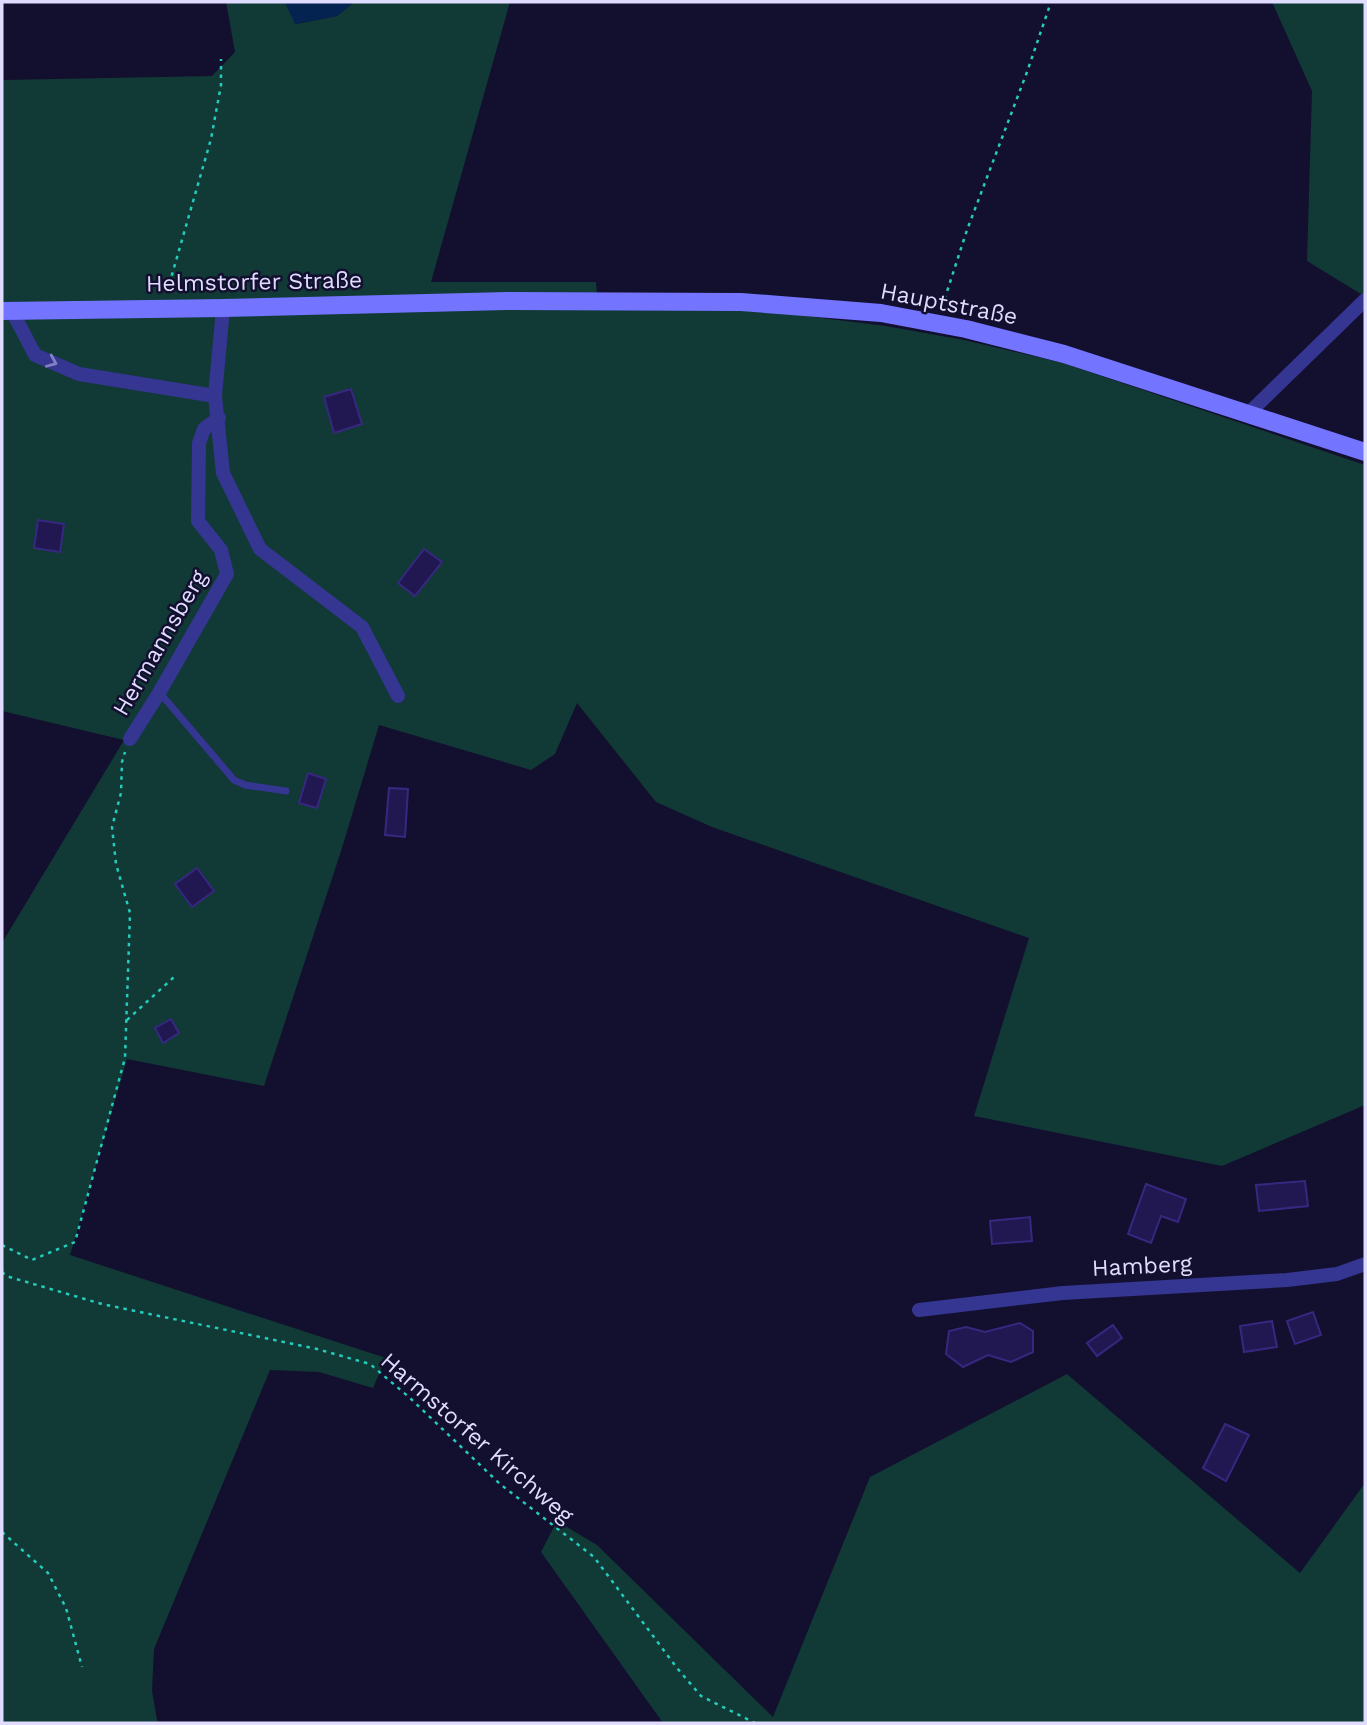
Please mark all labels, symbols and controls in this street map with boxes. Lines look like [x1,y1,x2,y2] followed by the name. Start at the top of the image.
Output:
[146,267,362,297] street label: Helmstorfer Straße
[878,277,1020,331] street label: Hauptstraße
[45,354,57,368] one-way arrow
[107,565,213,721] street label: Hermannsberg
[1091,1250,1194,1282] street label: Hamberg
[375,1347,579,1529] street label: Harmstorfer Kirchweg

